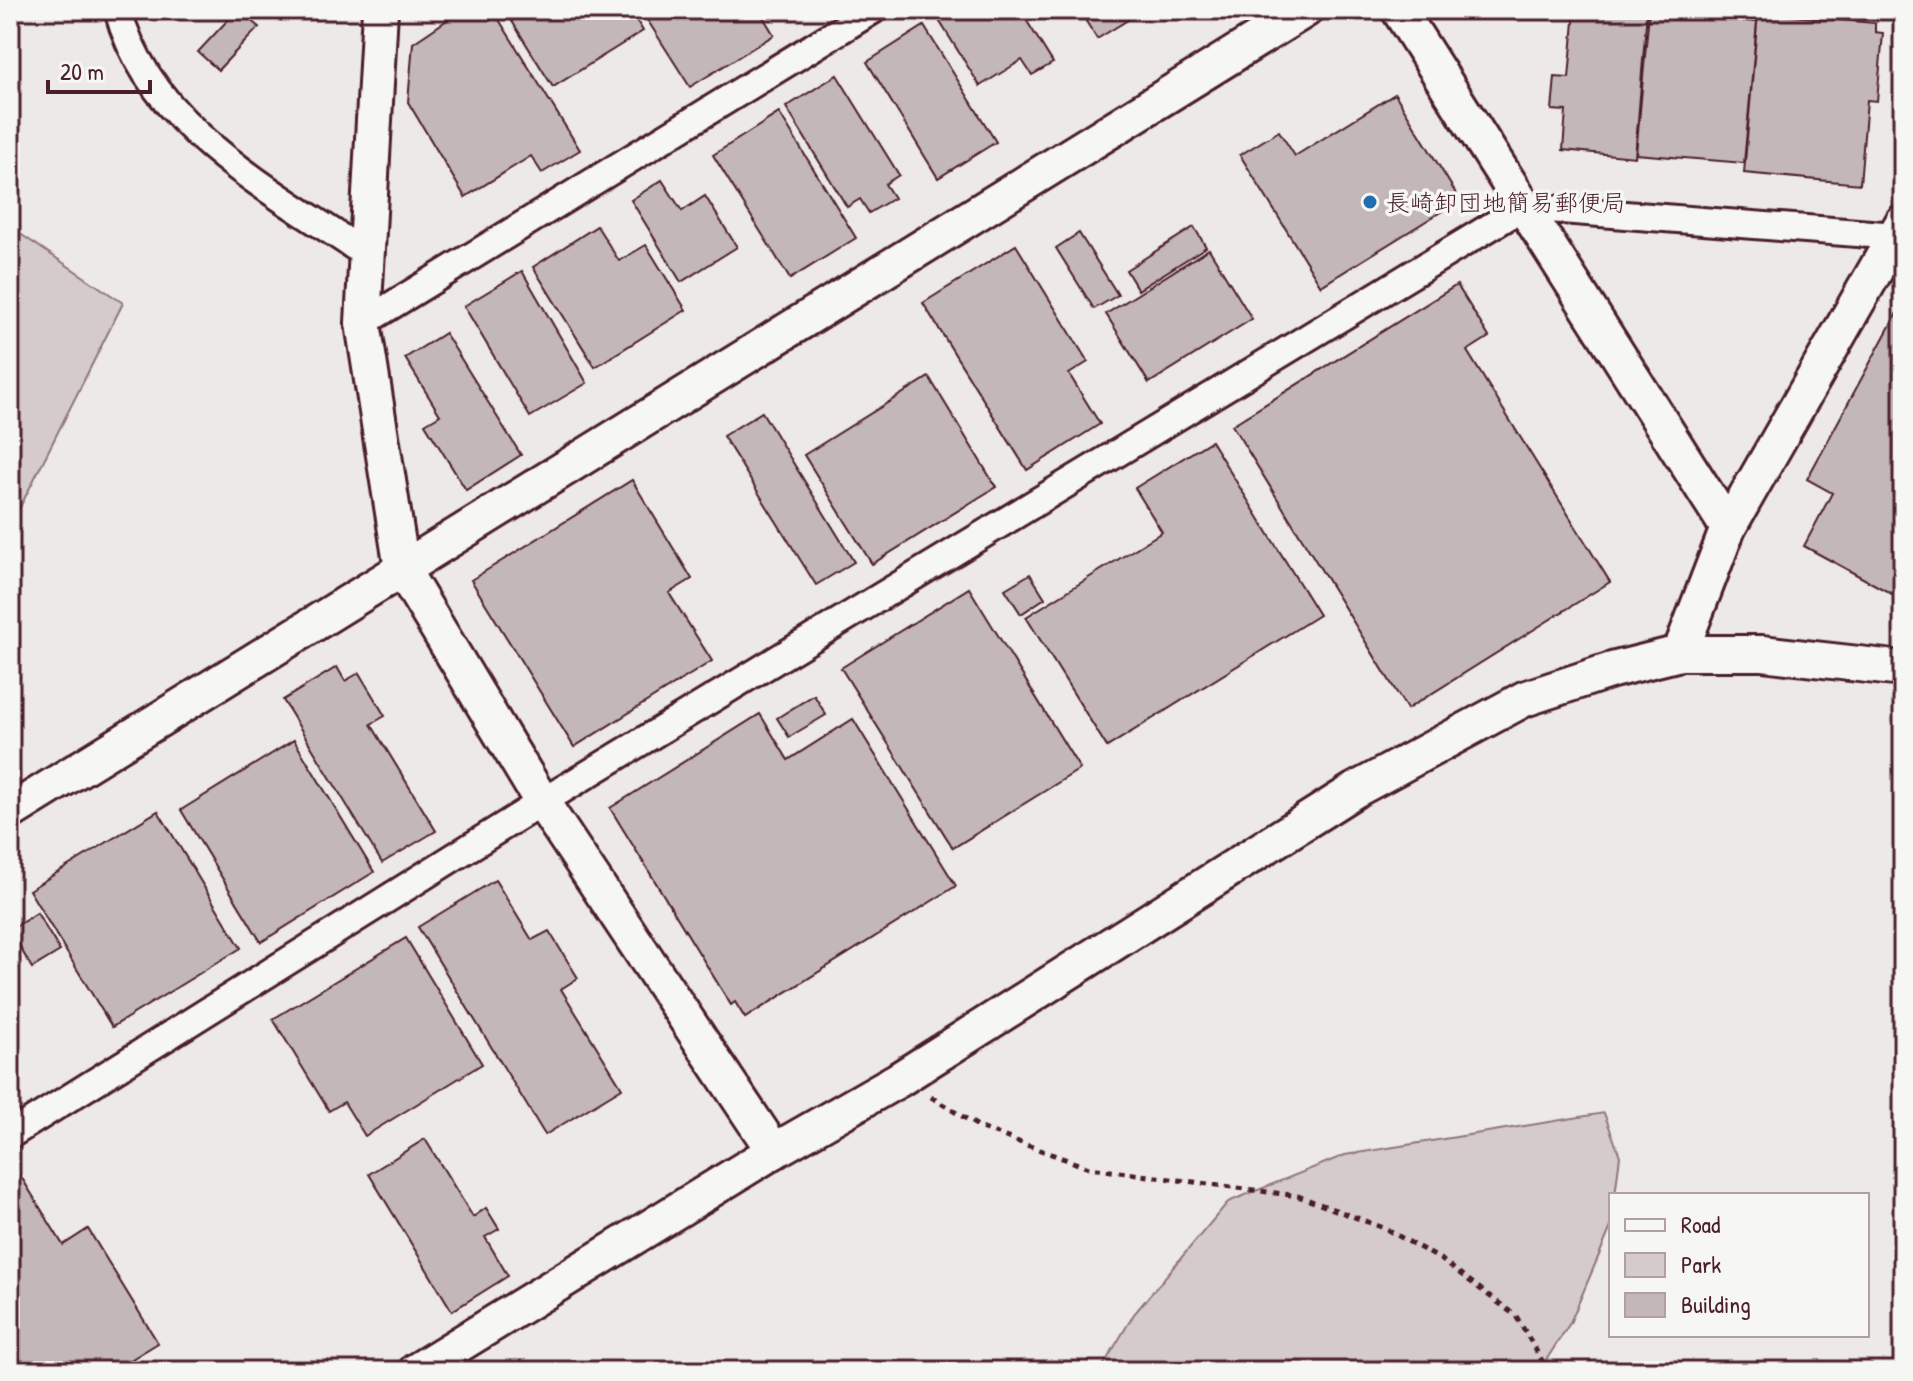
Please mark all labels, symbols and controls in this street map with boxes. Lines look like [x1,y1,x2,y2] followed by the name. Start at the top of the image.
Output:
[48,44,150,94] scale bar
[60,55,104,87] text: 20 m
[1386,186,1626,218] place label: 長崎卸団地簡易郵便局
[1361,193,1379,211] marker: 長崎卸団地簡易郵便局
[1609,1193,1869,1337] legend
[1681,1208,1720,1240] text: Road
[1681,1248,1721,1280] text: Park
[1681,1288,1751,1320] text: Building

